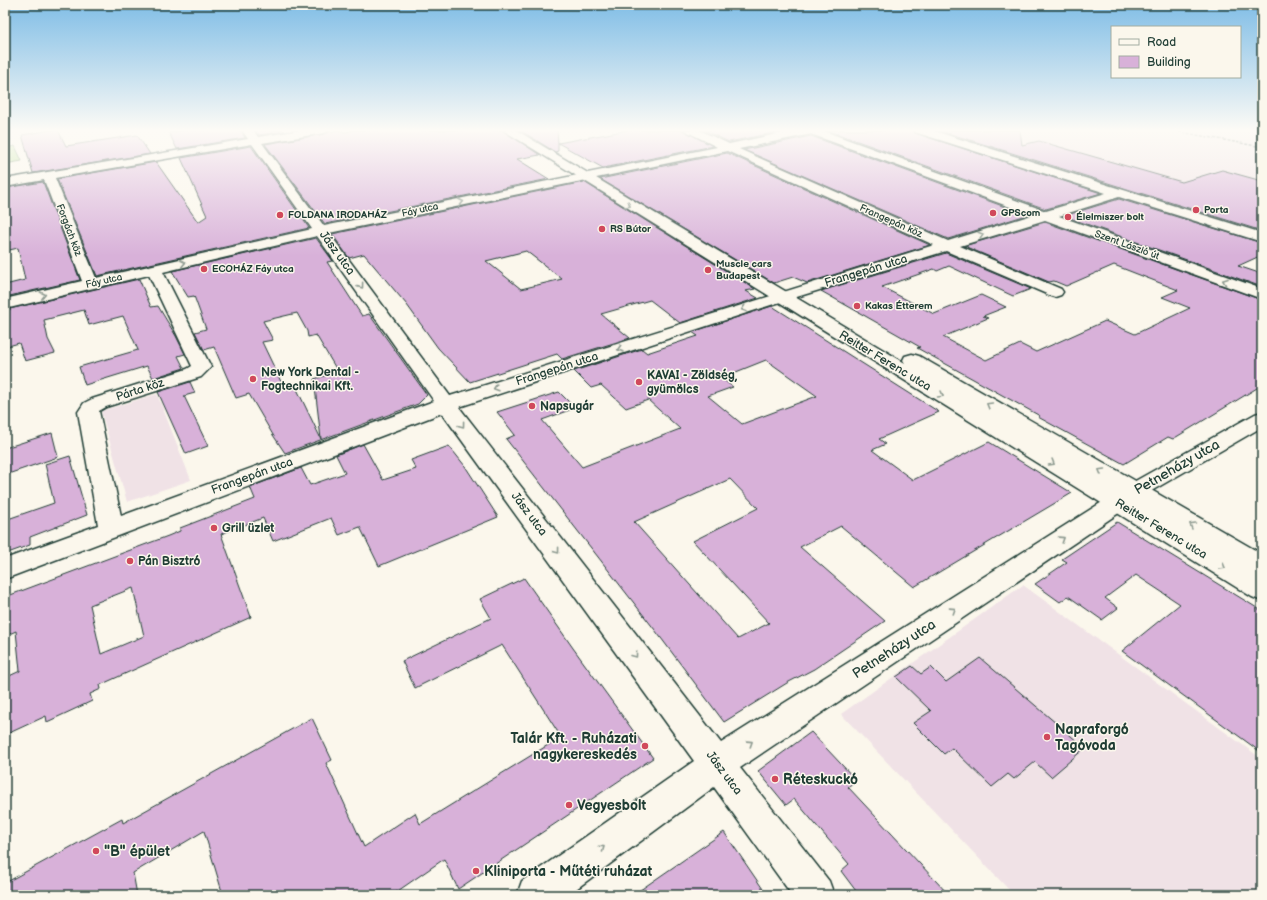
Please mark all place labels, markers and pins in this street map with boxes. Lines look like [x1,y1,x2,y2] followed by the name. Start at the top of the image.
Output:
[1204,204,1229,216] place label: Porta
[1191,205,1201,215] marker: Porta
[1001,207,1041,219] place label: GPScom
[288,208,388,221] place label: FOLDANA IRODAHÁZ
[988,208,998,218] marker: GPScom
[275,210,285,220] marker: FOLDANA IRODAHÁZ
[1076,211,1145,223] place label: Élelmiszer bolt
[1063,212,1073,222] marker: Élelmiszer bolt
[610,223,652,235] place label: RS Bútor
[597,224,607,234] marker: RS Bútor
[716,258,772,282] place label: Muscle cars Budapest
[212,262,294,275] place label: ECOHÁZ Fáy utca
[199,264,209,274] marker: ECOHÁZ Fáy utca
[703,265,713,275] marker: Muscle cars Budapest
[865,300,933,312] place label: Kakas Étterem
[852,301,862,311] marker: Kakas Étterem
[261,365,359,394] place label: New York Dental - Fogtechnikai Kft.
[647,368,738,397] place label: KAVAI - Zöldség, gyümölcs
[248,374,258,384] marker: New York Dental - Fogtechnikai Kft.
[634,377,644,387] marker: KAVAI - Zöldség, gyümölcs
[540,399,594,414] place label: Napsugár
[527,401,537,411] marker: Napsugár
[222,521,274,536] place label: Grill üzlet
[209,523,219,533] marker: Grill üzlet
[138,554,200,569] place label: Pán Bisztró
[125,556,135,566] marker: Pán Bisztró
[1055,721,1129,754] place label: Napraforgó Tagóvoda
[510,730,637,763] place label: Talár Kft. - Ruházati nagykereskedés
[1042,732,1052,742] marker: Napraforgó Tagóvoda
[640,741,650,751] marker: Talár Kft. - Ruházati nagykereskedés
[783,771,858,788] place label: Réteskuckó
[770,774,780,784] marker: Réteskuckó
[577,797,646,814] place label: Vegyesbolt
[564,800,574,810] marker: Vegyesbolt
[104,843,170,860] place label: "B" épület
[91,846,101,856] marker: "B" épület
[484,863,653,880] place label: Kliniporta - Műtéti ruházat
[471,866,481,876] marker: Kliniporta - Műtéti ruházat

